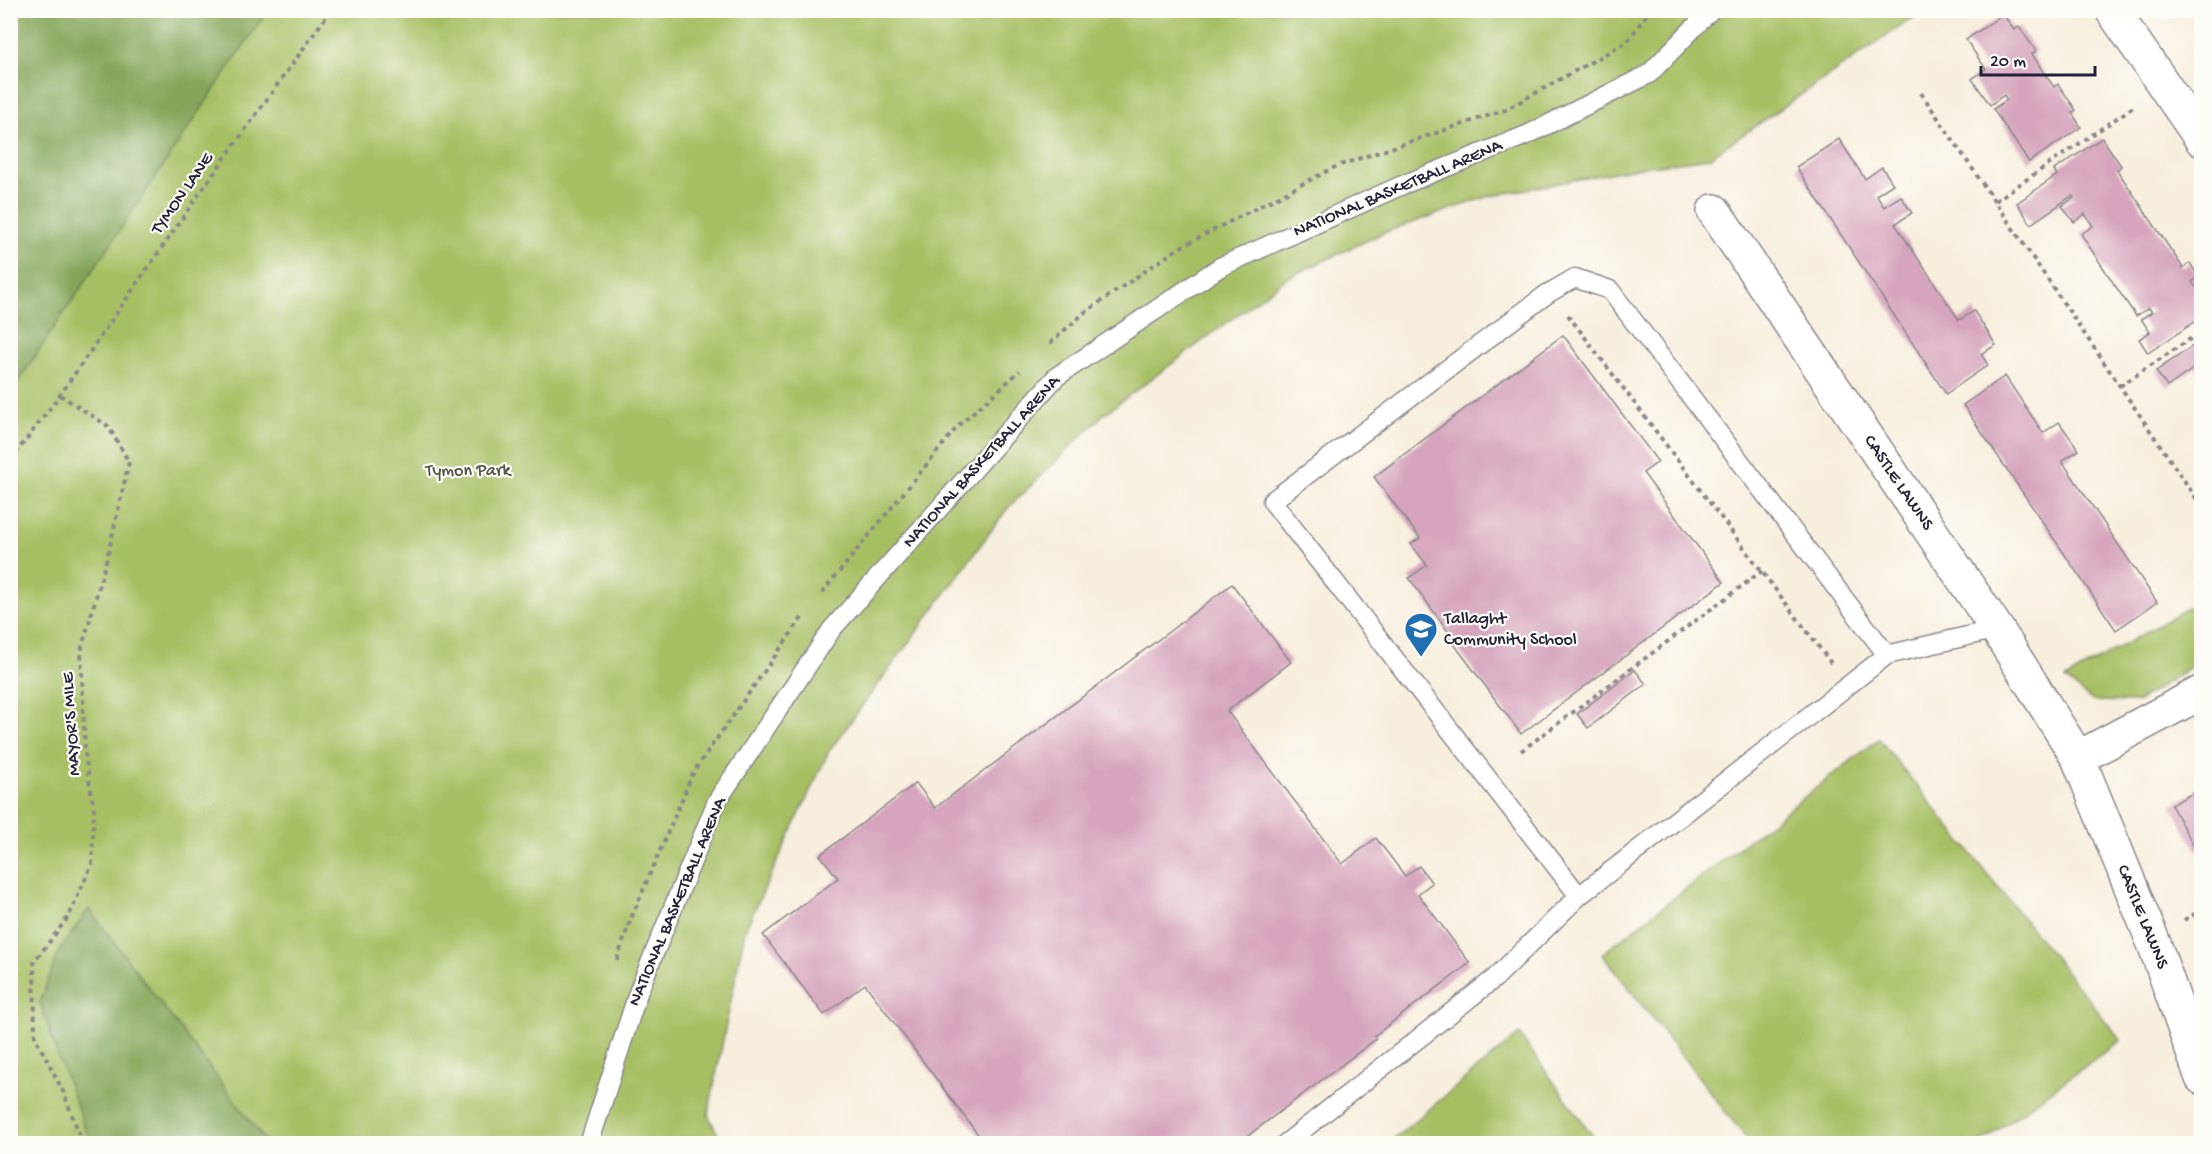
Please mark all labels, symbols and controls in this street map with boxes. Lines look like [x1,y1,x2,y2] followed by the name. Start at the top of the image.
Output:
[1981,39,2095,77] scale bar
[1990,52,2026,73] text: 20 m
[1290,135,1507,243] street label: NATIONAL BASKETBALL ARENA
[147,149,219,240] street label: TYMON LANE
[899,370,1066,553] street label: NATIONAL BASKETBALL ARENA
[1858,431,1938,535] street label: CASTLE LAWNS
[424,461,512,482] park label: Tymon Park
[1443,609,1577,651] place label: Tallaght Community School
[1403,611,1439,658] school or university icon: Tallaght Community School
[58,671,86,776] street label: MAYOR'S MILE
[624,793,732,1010] street label: NATIONAL BASKETBALL ARENA
[2112,862,2173,973] street label: CASTLE LAWNS

